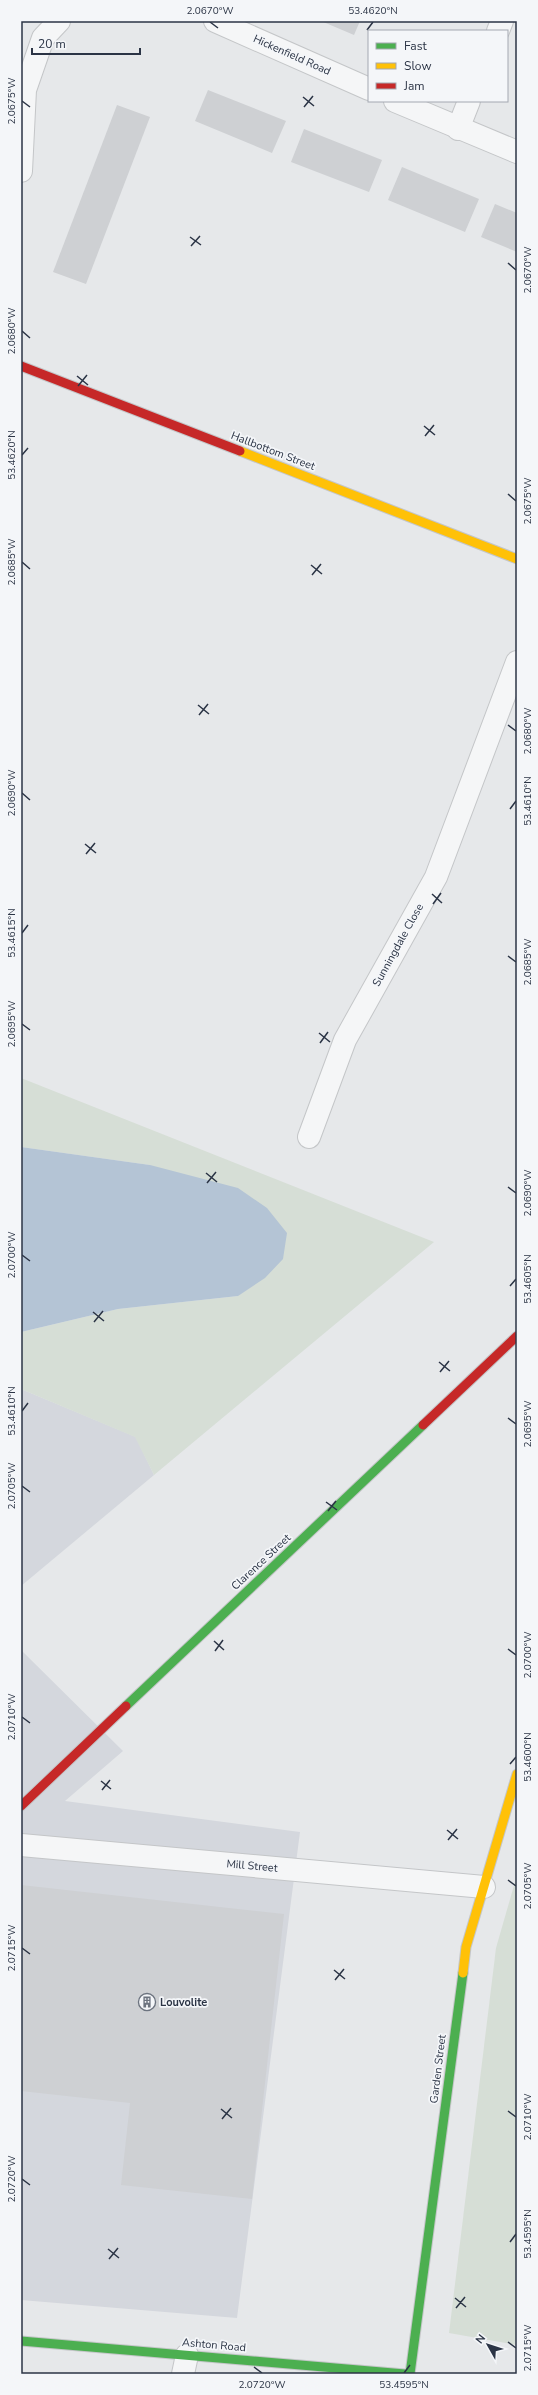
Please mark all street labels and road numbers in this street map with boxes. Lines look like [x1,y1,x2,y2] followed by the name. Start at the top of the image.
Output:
[251,31,333,79] street label: Hickenfield Road
[229,428,317,474] street label: Hallbottom Street
[369,901,427,989] street label: Sunningdale Close
[228,1530,294,1593] street label: Clarence Street
[226,1856,278,1876] street label: Mill Street
[426,2034,450,2104] street label: Garden Street
[181,2335,247,2355] street label: Ashton Road

